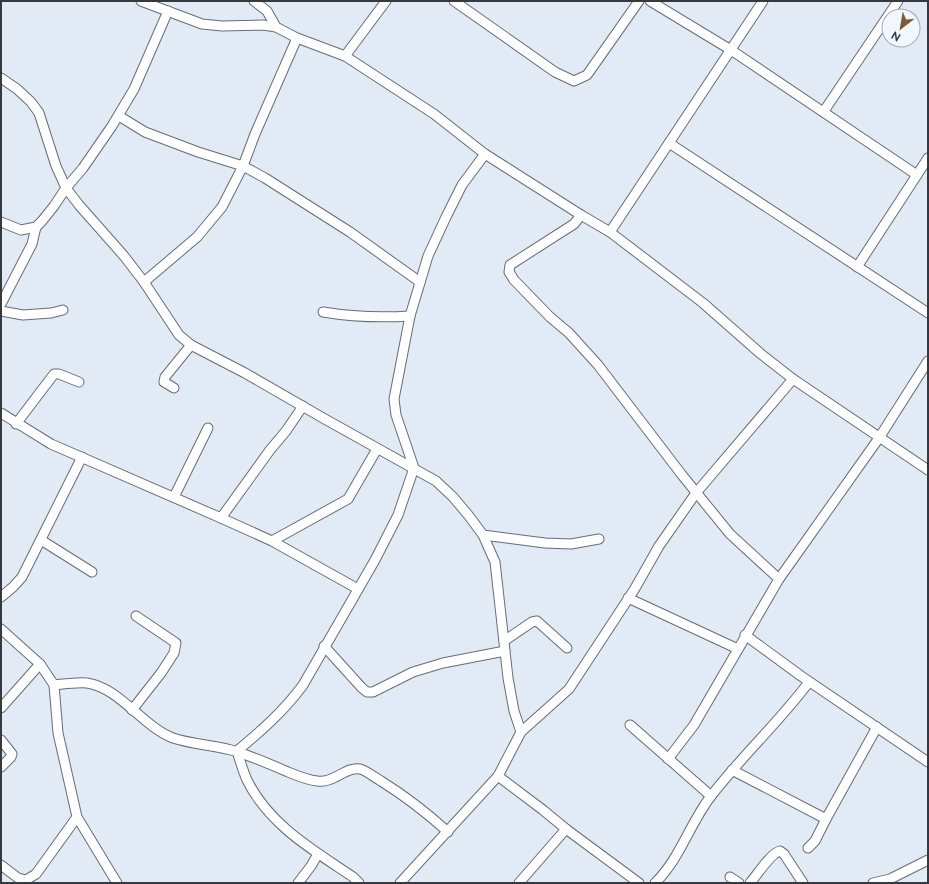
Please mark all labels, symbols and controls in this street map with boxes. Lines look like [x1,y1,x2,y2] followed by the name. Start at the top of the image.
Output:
[881,8,921,48] north arrow
[889,28,903,44] text: N

